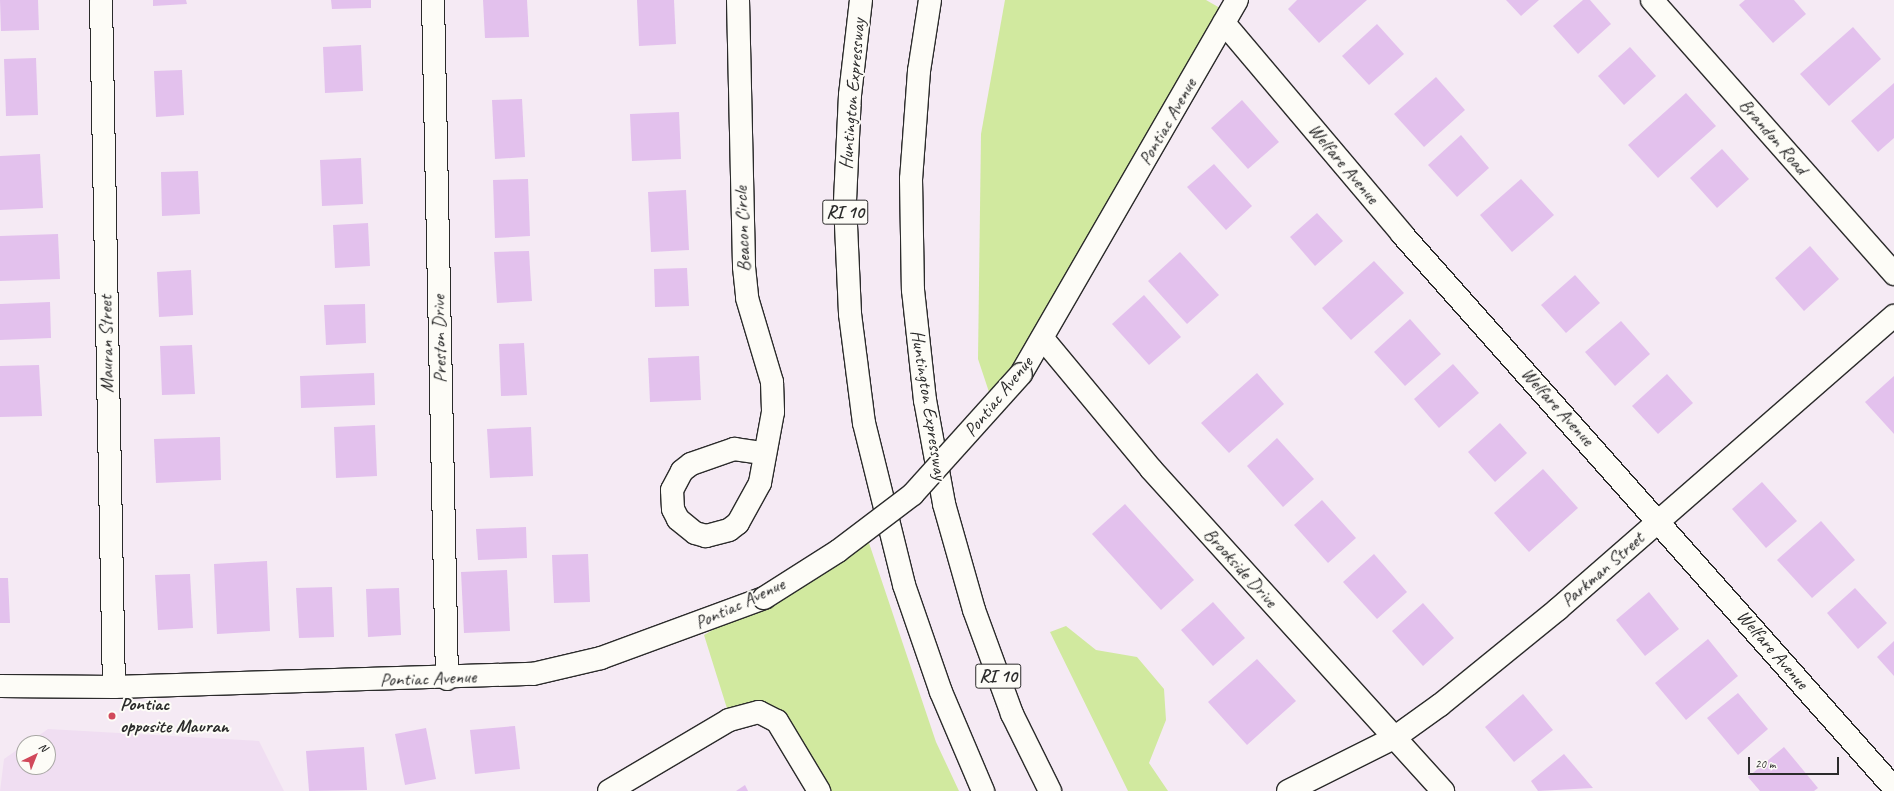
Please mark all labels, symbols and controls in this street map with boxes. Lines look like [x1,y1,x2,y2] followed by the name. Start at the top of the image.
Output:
[835,18,871,170] street label: Huntington Expressway
[1134,75,1202,169] street label: Pontiac Avenue
[1734,95,1812,179] street label: Brandon Road
[1303,119,1383,209] street label: Welfare Avenue
[730,186,756,272] street label: Beacon Circle
[822,196,868,228] road number: RI 10
[95,295,119,393] street label: Mauran Street
[428,295,452,383] street label: Preston Drive
[905,328,951,482] street label: Huntington Expressway
[960,352,1038,442] street label: Pontiac Avenue
[1516,363,1598,451] street label: Welfare Avenue
[1198,523,1282,613] street label: Brookside Drive
[1557,528,1649,612] street label: Parkman Street
[691,573,789,635] street label: Pontiac Avenue
[1731,606,1813,694] street label: Welfare Avenue
[975,660,1021,692] road number: RI 10
[379,666,477,692] street label: Pontiac Avenue
[120,694,229,738] place label: Pontiac opposite Mauran
[107,711,117,721] marker: Pontiac opposite Mauran
[16,735,56,775] north arrow
[36,740,51,754] text: N
[1750,749,1841,775] scale bar
[1755,756,1775,772] text: 20 m

